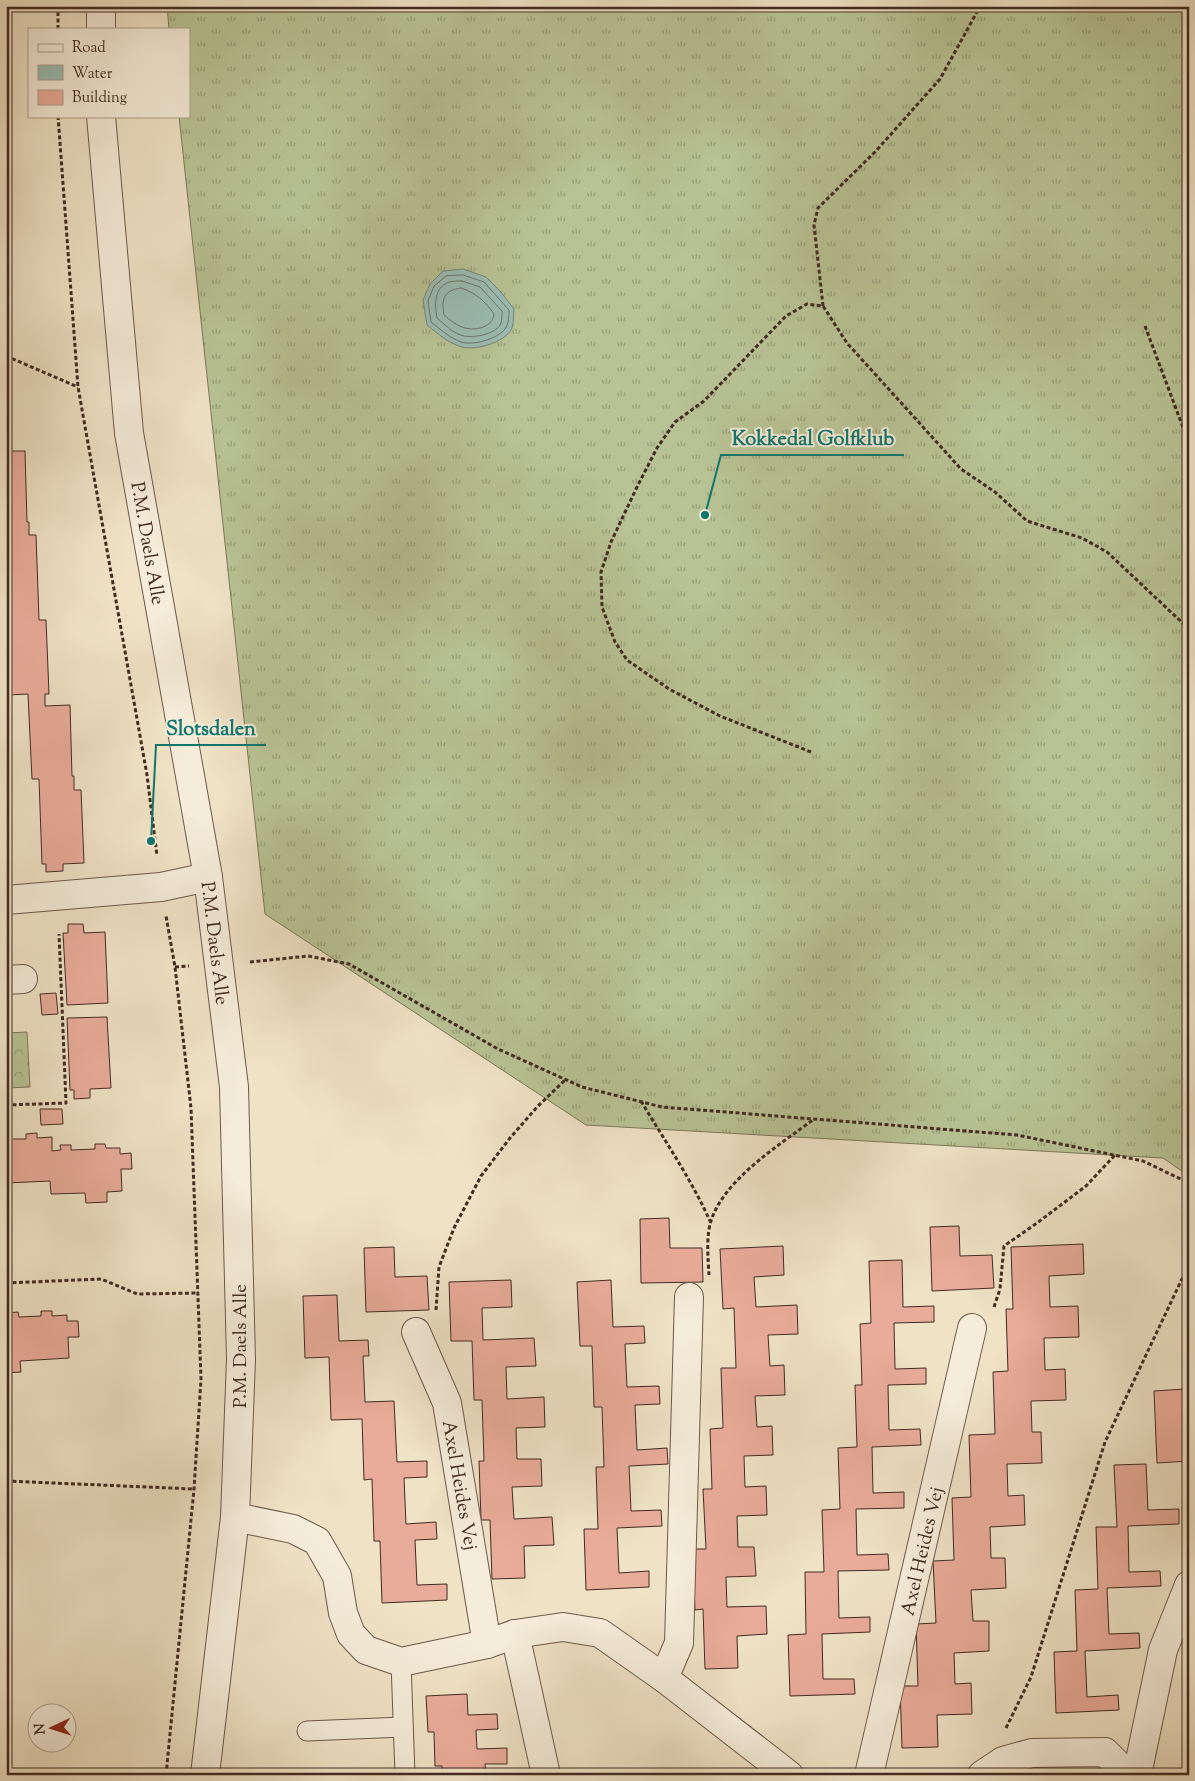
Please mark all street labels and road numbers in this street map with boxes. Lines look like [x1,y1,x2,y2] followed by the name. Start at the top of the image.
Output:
[122,480,171,607] street label: P.M. Daels Alle
[193,880,235,1007] street label: P.M. Daels Alle
[228,1284,255,1408] street label: P.M. Daels Alle
[434,1418,483,1552] street label: Axel Heides Vej
[896,1485,951,1619] street label: Axel Heides Vej

